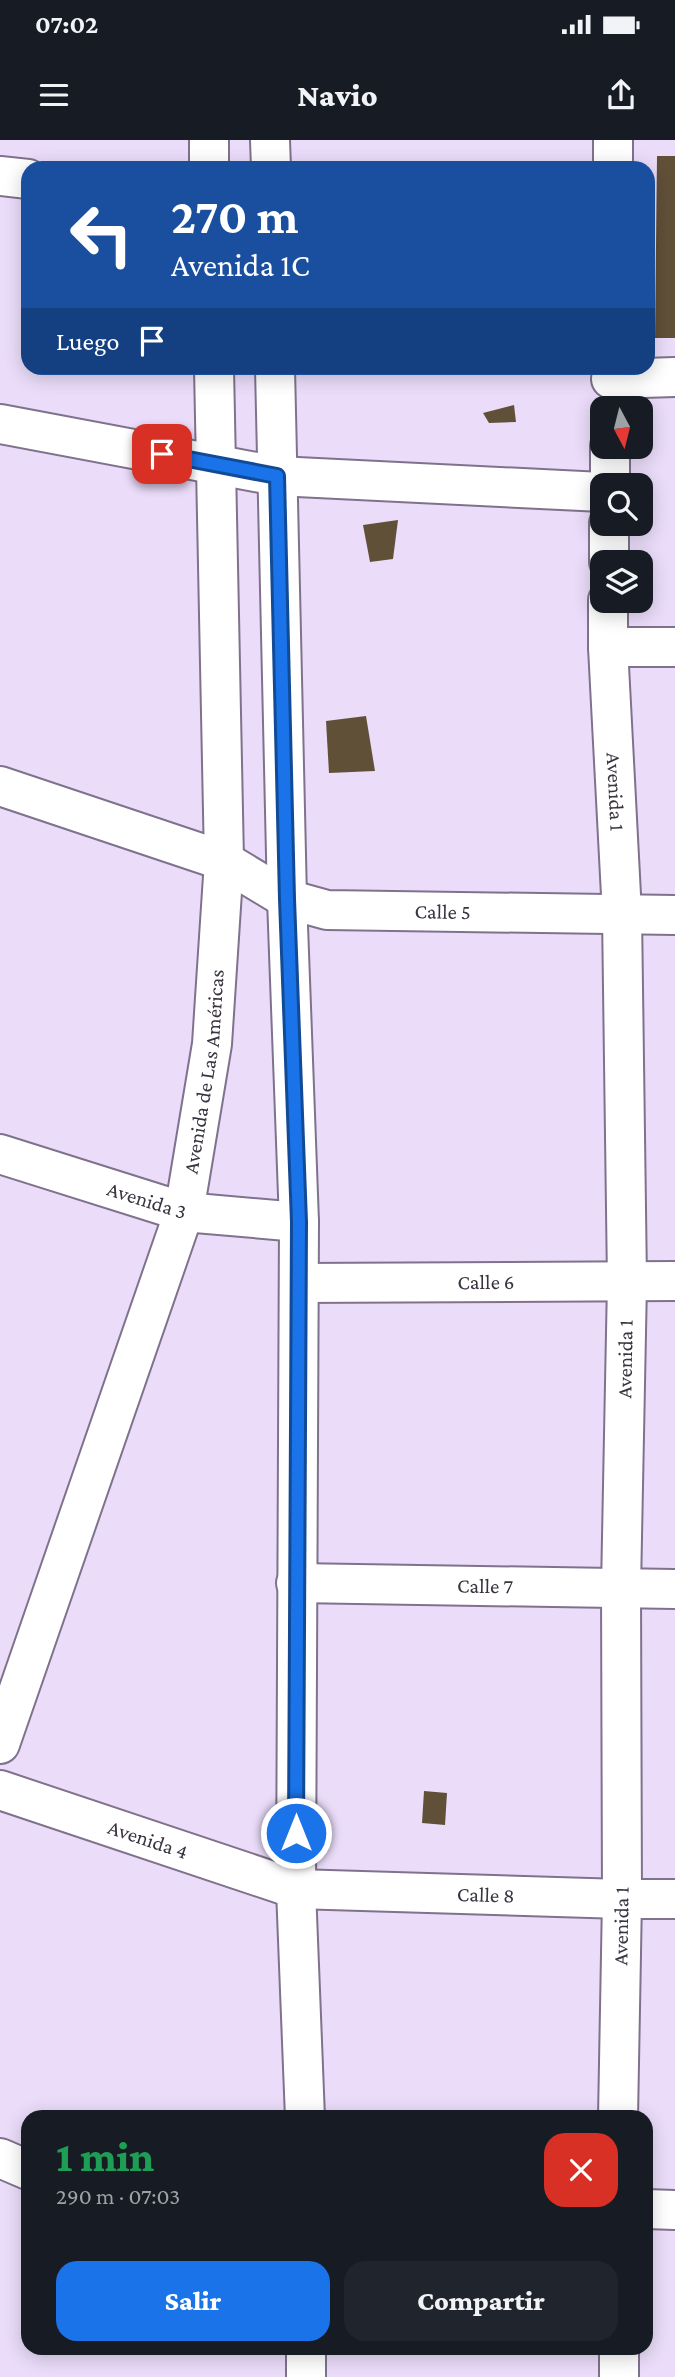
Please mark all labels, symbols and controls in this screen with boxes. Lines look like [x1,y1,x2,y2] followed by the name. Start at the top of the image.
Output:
[35,10,98,39] text: 07:02
[35,76,73,114] icon: menu
[602,76,640,114] icon: share
[297,77,378,113] text: Navio
[56,189,147,280] icon: left
[171,189,299,244] text: 270 m
[171,247,310,283] text: Avenida 1C
[133,322,171,360] icon: arrive
[56,327,119,356] text: Luego
[590,396,653,458] north arrow
[590,396,653,613] map controls
[132,424,192,484] pin
[143,435,181,473] icon: arrive
[590,473,653,536] button: search
[590,550,653,613] button: layers
[602,752,630,832] street label: Avenida 1
[414,899,471,924] street label: Calle 5
[179,969,229,1175] street label: Avenida de Las Américas
[104,1177,189,1224] street label: Avenida 3
[457,1270,515,1294] street label: Calle 6
[612,1319,638,1399] street label: Avenida 1
[457,1574,513,1598] street label: Calle 7
[259,1796,333,1870] position arrow
[105,1815,191,1864] street label: Avenida 4
[457,1882,515,1908] street label: Calle 8
[608,1886,634,1966] street label: Avenida 1
[56,2133,154,2180] text: 1 min
[544,2133,618,2207] button: close
[56,2183,180,2209] text: 290 m · 07:03
[56,2261,330,2341] button: Salir
[344,2261,618,2341] button: Compartir

